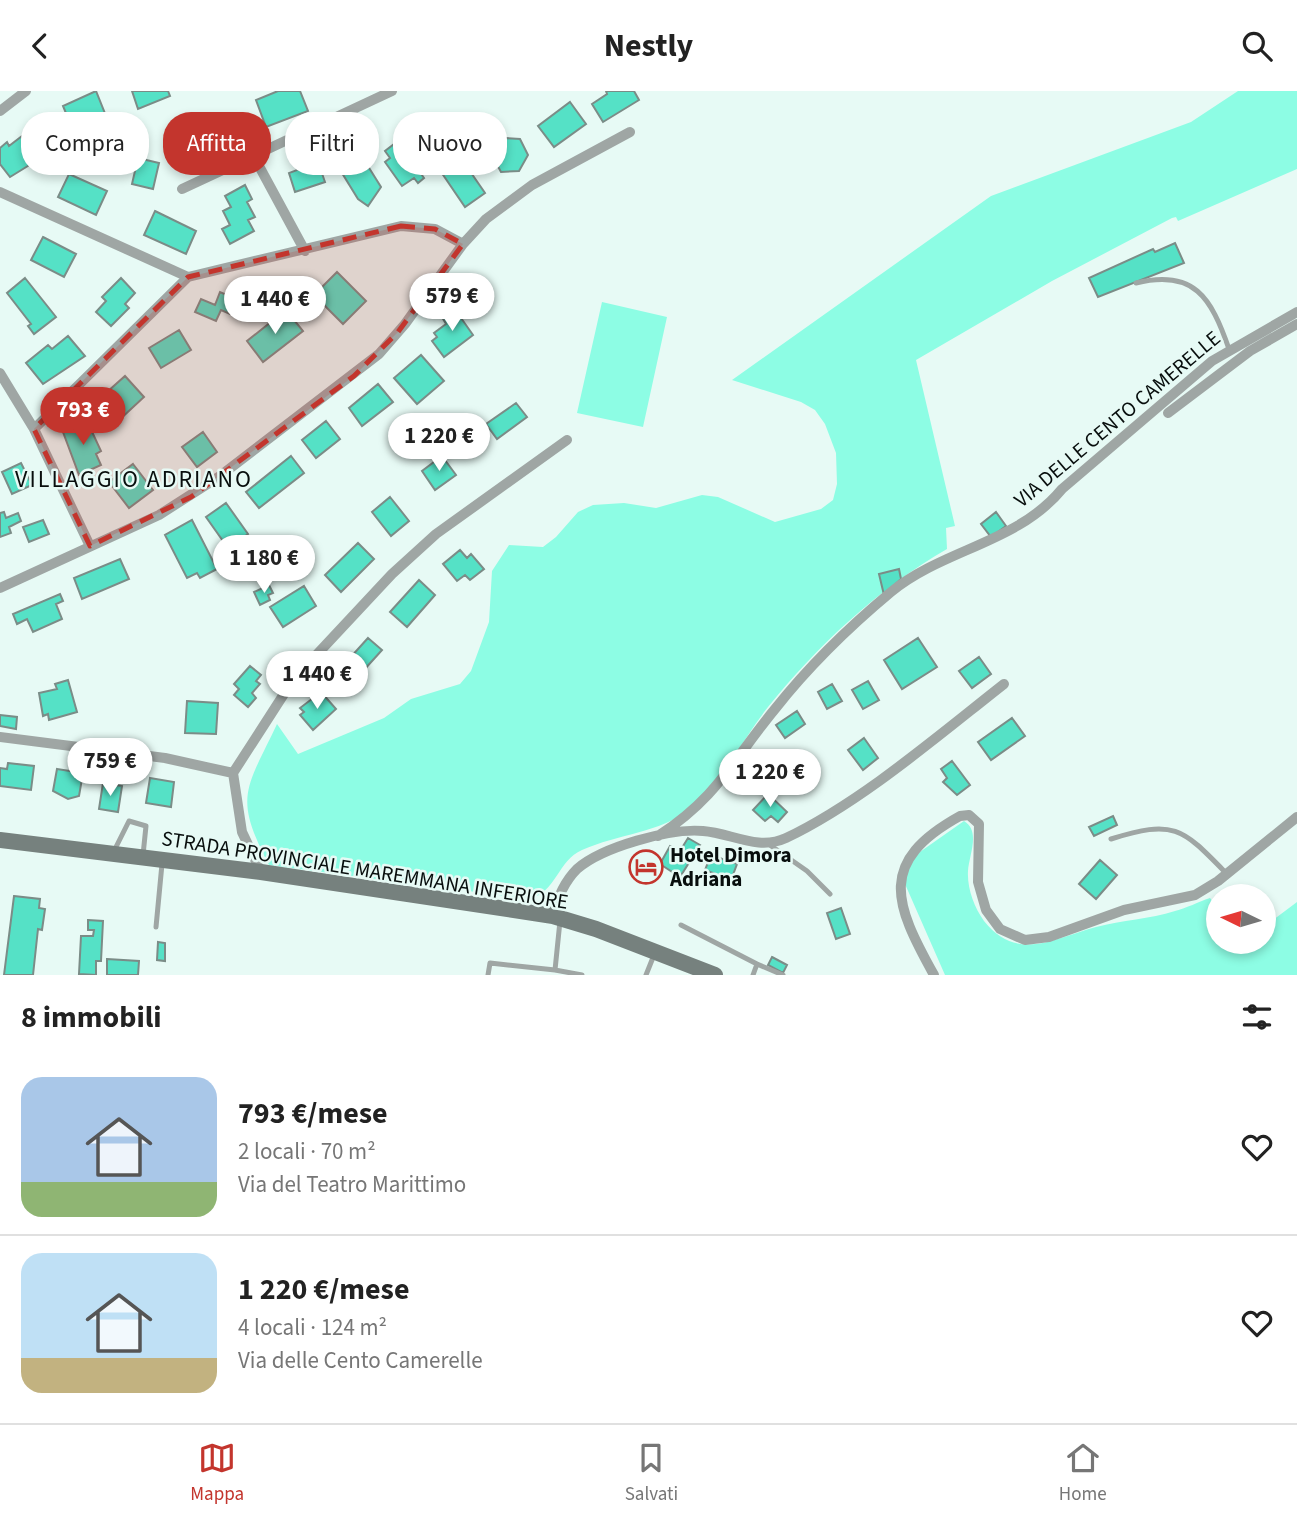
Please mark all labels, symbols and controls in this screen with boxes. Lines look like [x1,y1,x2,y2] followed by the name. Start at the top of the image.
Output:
[604,23,693,69] text: Nestly
[21,27,59,65] icon: back
[1238,27,1276,65] icon: search
[21,112,149,175] chip: Compra
[163,112,271,175] chip: Affitta
[285,112,379,175] chip: Filtri
[393,112,507,175] chip: Nuovo
[403,273,501,333] pin: 579 €
[210,277,340,336] pin: 1 440 €
[425,279,479,312] text: 579 €
[240,282,310,315] text: 1 440 €
[1007,324,1227,514] street label: VIA DELLE CENTO CAMERELLE
[34,387,132,447] pin: 793 €
[56,393,110,426] text: 793 €
[374,413,504,473] pin: 1 220 €
[404,419,474,452] text: 1 220 €
[15,462,253,497] district label: VILLAGGIO ADRIANO
[199,535,329,595] pin: 1 180 €
[229,541,299,574] text: 1 180 €
[252,651,382,711] pin: 1 440 €
[282,657,352,690] text: 1 440 €
[61,739,159,798] pin: 759 €
[83,744,137,777] text: 759 €
[705,749,835,809] pin: 1 220 €
[735,755,805,788] text: 1 220 €
[160,823,570,917] street label: STRADA PROVINCIALE MAREMMANA INFERIORE
[669,840,792,894] place label: Hotel Dimora Adriana
[627,848,665,886] hotel icon: Hotel Dimora Adriana
[1206,884,1276,954] north arrow
[1206,884,1276,954] map controls
[21,996,162,1039] text: 8 immobili
[1238,998,1276,1036] icon: filters
[238,1092,388,1135] text: 793 €/mese
[77,1105,161,1189] icon: home
[1238,1128,1276,1166] icon: heart
[238,1135,376,1168] text: 2 locali · 70 m²
[238,1168,466,1201] text: Via del Teatro Marittimo
[238,1268,409,1311] text: 1 220 €/mese
[77,1281,161,1365] icon: home
[1238,1304,1276,1342] icon: heart
[238,1311,387,1344] text: 4 locali · 124 m²
[238,1344,483,1377] text: Via delle Cento Camerelle
[190,1439,244,1508] tab: Mappa
[625,1439,678,1508] tab: Salvati
[1059,1439,1107,1508] tab: Home

